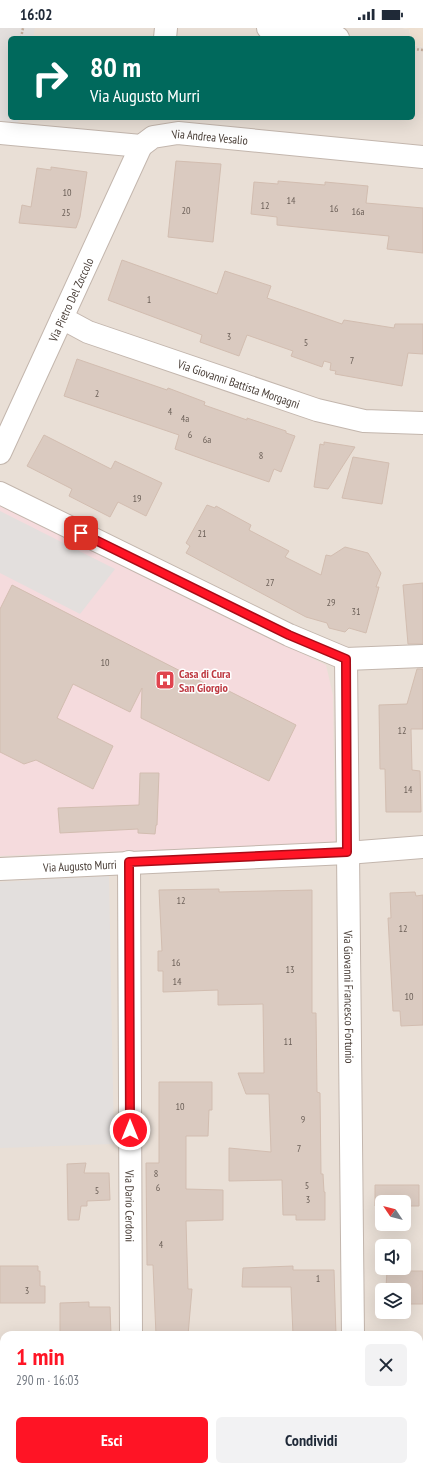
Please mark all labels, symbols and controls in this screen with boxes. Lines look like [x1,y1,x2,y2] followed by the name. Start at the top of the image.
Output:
[20,5,52,24] text: 16:02
[90,48,141,85] text: 80 m
[24,52,76,104] icon: right
[90,84,200,107] text: Via Augusto Murri
[170,125,249,147] street label: Via Andrea Vesalio
[63,186,72,199] house number: 10
[287,194,296,207] house number: 14
[261,199,270,212] house number: 12
[330,202,339,215] house number: 16
[182,204,191,217] house number: 20
[352,205,365,218] house number: 16a
[62,206,71,219] house number: 25
[44,255,96,345] street label: Via Pietro Del Zoccolo
[147,293,151,306] house number: 1
[227,330,231,343] house number: 3
[304,336,308,349] house number: 5
[350,354,354,367] house number: 7
[175,355,302,411] street label: Via Giovanni Battista Morgagni
[95,387,99,400] house number: 2
[168,405,173,418] house number: 4
[181,412,189,425] house number: 4a
[188,428,193,441] house number: 6
[203,433,211,446] house number: 6a
[259,449,263,462] house number: 8
[133,492,142,505] house number: 19
[64,516,98,550] pin
[70,522,92,544] icon: arrive
[198,527,207,540] house number: 21
[266,576,275,589] house number: 27
[327,596,336,609] house number: 29
[352,605,361,618] house number: 31
[101,656,110,669] house number: 10
[179,666,231,695] place label: Casa di Cura San Giorgio
[154,669,176,691] hospital icon: Casa di Cura San Giorgio
[398,724,407,737] house number: 12
[404,783,413,796] house number: 14
[42,856,117,875] street label: Via Augusto Murri
[177,894,186,907] house number: 12
[399,922,408,935] house number: 12
[341,929,358,1064] street label: Via Giovanni Francesco Fortunio
[172,956,181,969] house number: 16
[286,963,295,976] house number: 13
[173,975,182,988] house number: 14
[405,990,414,1003] house number: 10
[284,1035,293,1048] house number: 11
[176,1100,185,1113] house number: 10
[109,1109,151,1151] position arrow
[301,1113,305,1126] house number: 9
[297,1142,301,1155] house number: 7
[154,1167,158,1180] house number: 8
[123,1169,138,1242] street label: Via Dario Cerdoni
[305,1179,309,1192] house number: 5
[156,1181,161,1194] house number: 6
[95,1184,99,1197] house number: 5
[306,1193,310,1206] house number: 3
[375,1195,411,1231] north arrow
[375,1195,411,1319] map controls
[159,1238,164,1251] house number: 4
[375,1239,411,1275] button: sound
[316,1272,320,1285] house number: 1
[375,1283,411,1319] button: layers
[25,1284,29,1297] house number: 3
[16,1341,64,1372] text: 1 min
[365,1344,407,1386] button: close
[16,1372,79,1389] text: 290 m · 16:03
[16,1417,208,1463] button: Esci
[216,1417,407,1463] button: Condividi

